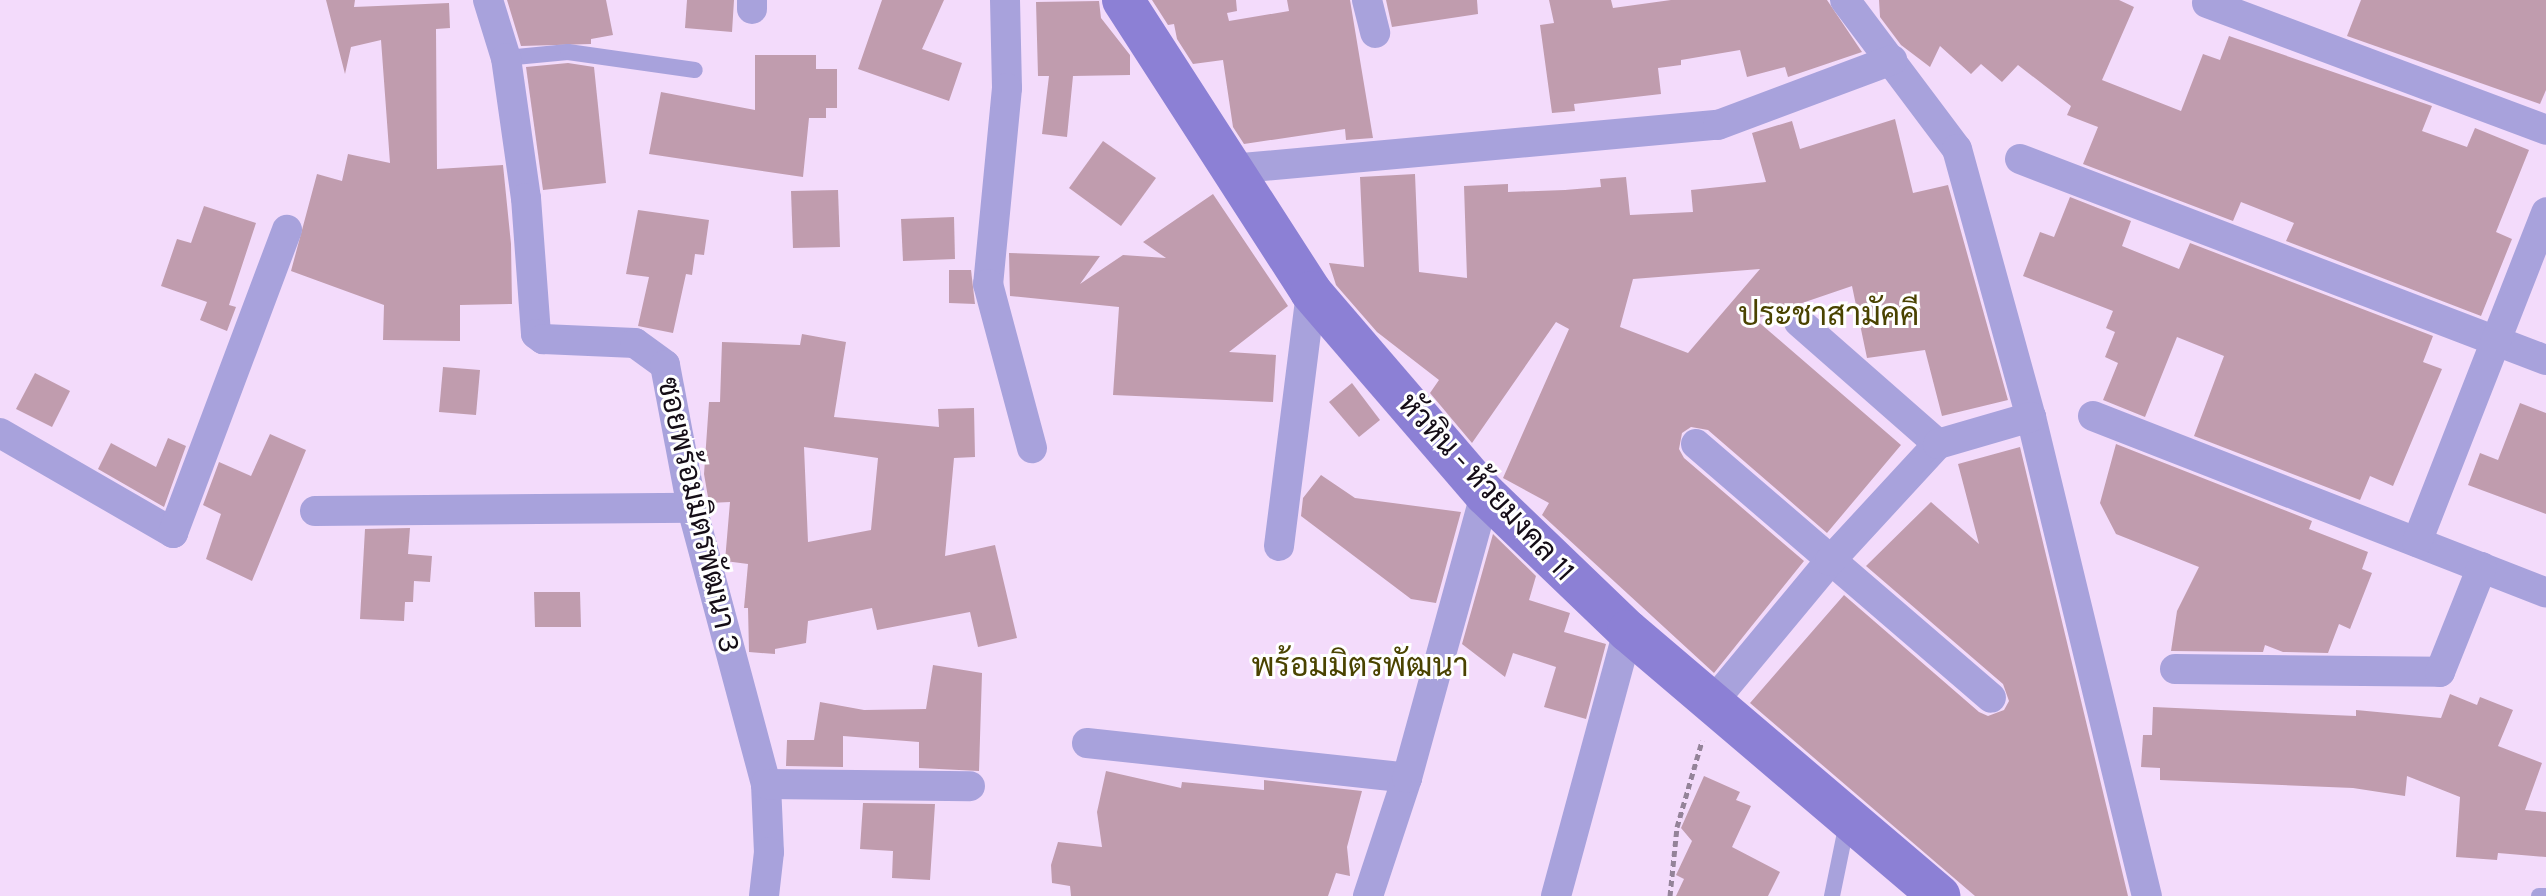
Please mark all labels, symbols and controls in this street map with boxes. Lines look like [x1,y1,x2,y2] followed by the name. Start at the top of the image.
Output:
[1739,296,1919,334] district label: ประชาสามัคคี
[650,374,748,656] street label: ซอยพร้อมมิตรพัฒนา 3
[1391,386,1583,588] street label: หัวหิน - ห้วยมงคล 11
[1251,647,1469,685] district label: พร้อมมิตรพัฒนา

